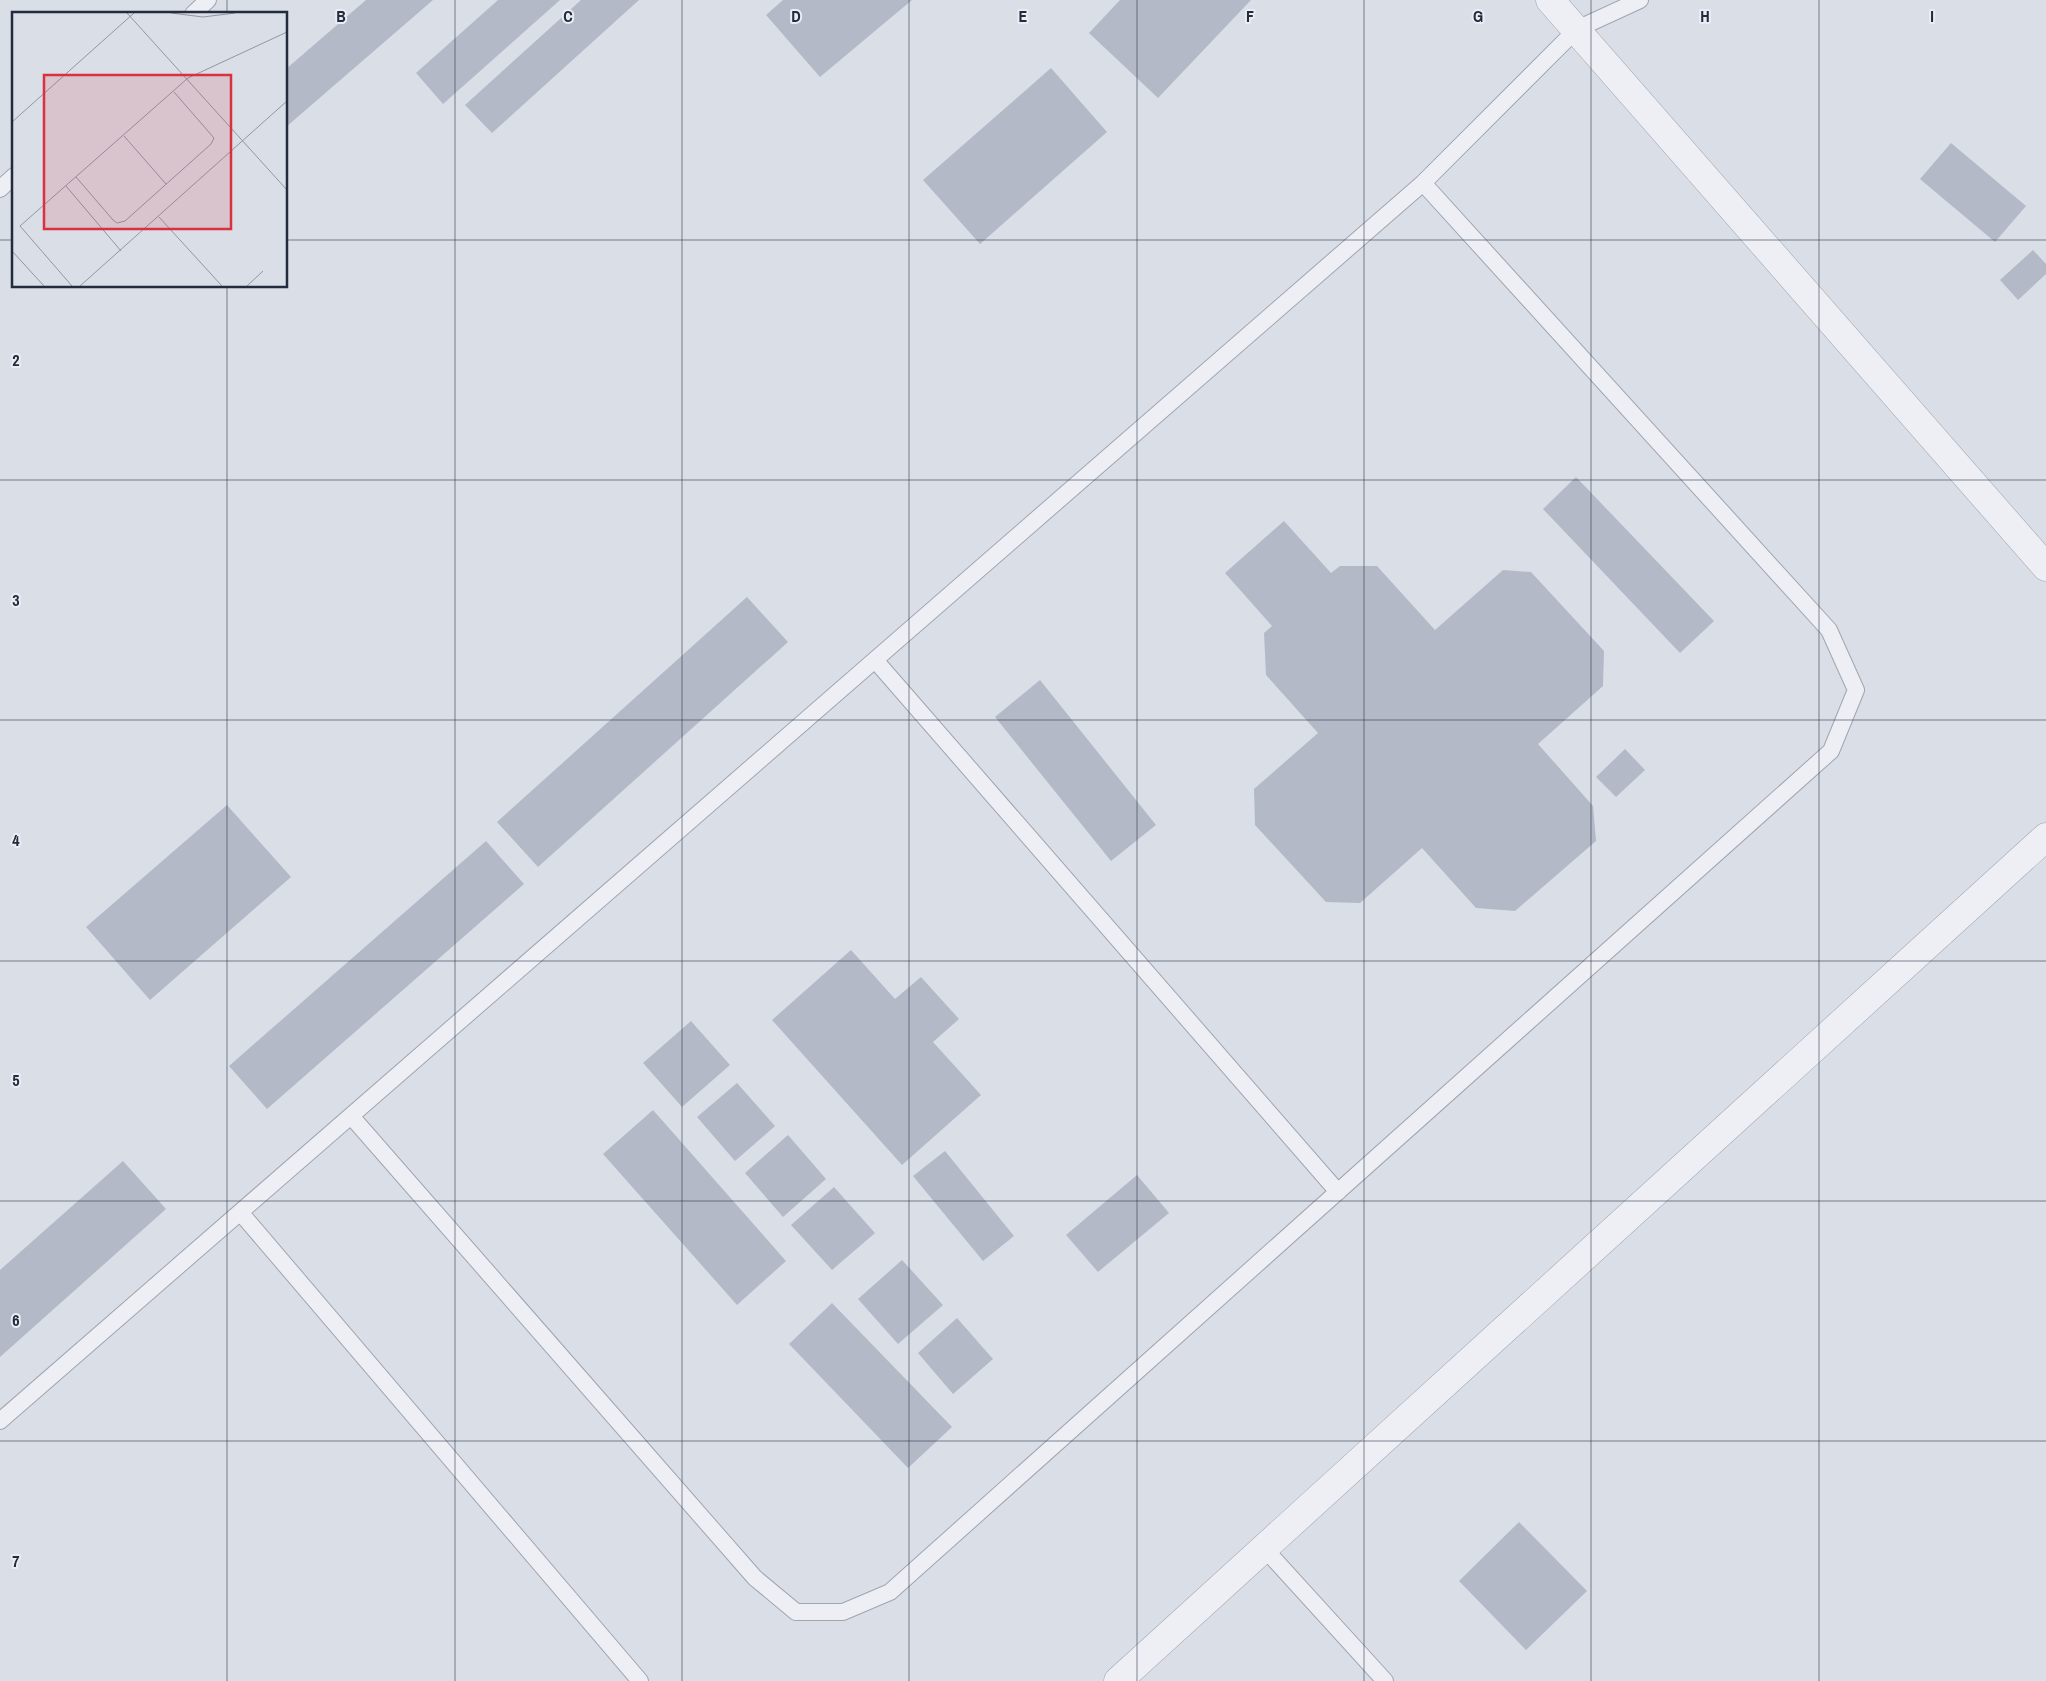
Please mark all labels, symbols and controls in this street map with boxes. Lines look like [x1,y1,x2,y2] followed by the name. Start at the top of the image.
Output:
[336,5,346,27] text: B
[563,5,573,27] text: C
[791,5,801,27] text: D
[1019,5,1028,27] text: E
[1246,5,1254,27] text: F
[1473,5,1483,27] text: G
[1700,5,1710,27] text: H
[1930,5,1934,27] text: I
[12,12,288,288] inset map
[12,349,20,371] text: 2
[12,589,20,611] text: 3
[12,829,20,851] text: 4
[12,1069,20,1091] text: 5
[12,1309,20,1331] text: 6
[12,1550,20,1572] text: 7

